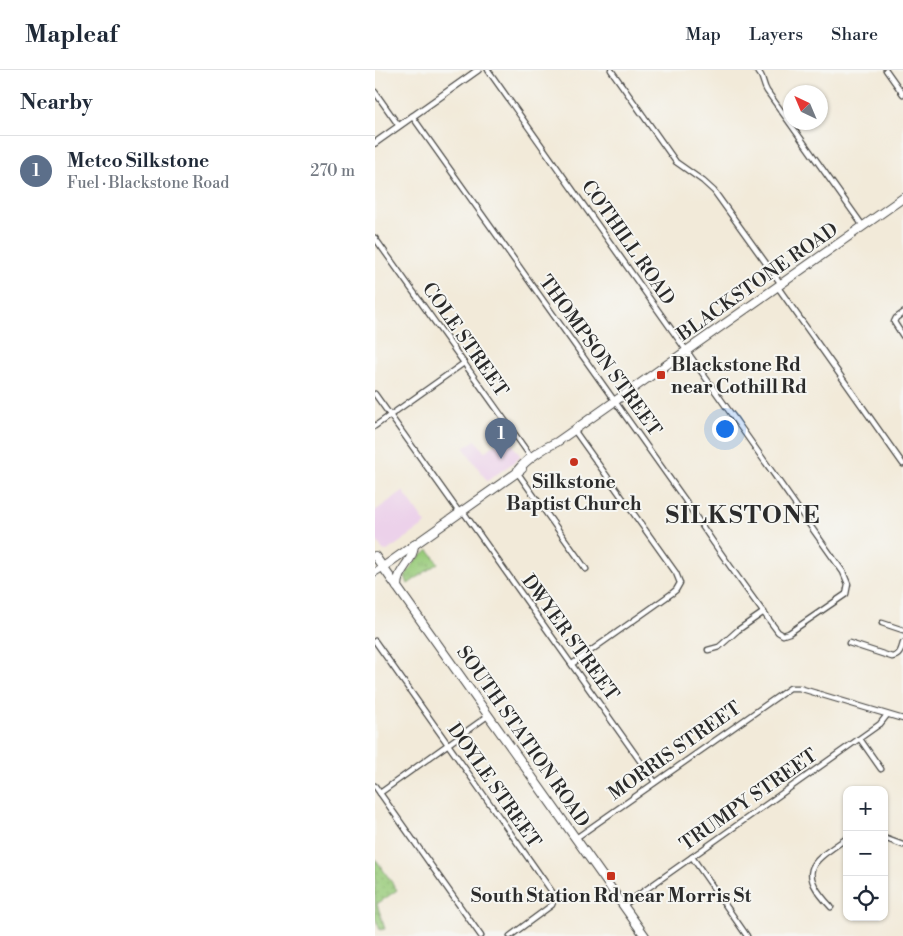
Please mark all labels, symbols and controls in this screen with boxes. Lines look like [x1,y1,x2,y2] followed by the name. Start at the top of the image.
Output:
[25,20,118,50] text: Mapleaf
[686,23,721,46] text: Map
[749,23,803,46] text: Layers
[831,23,878,46] text: Share
[783,85,828,130] north arrow
[20,90,93,116] text: Nearby
[67,149,209,173] text: Metco Silkstone
[32,161,40,181] text: 1
[310,161,355,181] text: 270 m
[67,173,229,193] text: Fuel · Blackstone Road
[576,175,680,310] street label: COTHILL ROAD
[672,217,843,347] street label: BLACKSTONE ROAD
[534,270,667,441] street label: THOMPSON STREET
[417,278,513,401] street label: COLE STREET
[671,353,807,399] place label: Blackstone Rd near Cothill Rd
[655,369,667,381] marker: Blackstone Rd near Cothill Rd
[712,416,738,442] your location
[485,418,517,459] pin: 1
[568,456,580,468] marker: Silkstone Baptist Church
[506,470,642,516] place label: Silkstone Baptist Church
[666,501,820,531] district label: SILKSTONE
[516,570,624,705] street label: DWYER STREET
[451,641,595,832] street label: SOUTH STATION ROAD
[604,696,746,806] street label: MORRIS STREET
[442,718,546,853] street label: DOYLE STREET
[675,743,822,856] street label: TRUMPY STREET
[843,786,888,921] map controls
[843,786,888,831] button: +
[843,831,888,876] button: −
[605,870,617,882] marker: South Station Rd near Morris St
[843,876,888,921] button: locate
[471,884,752,908] place label: South Station Rd near Morris St

